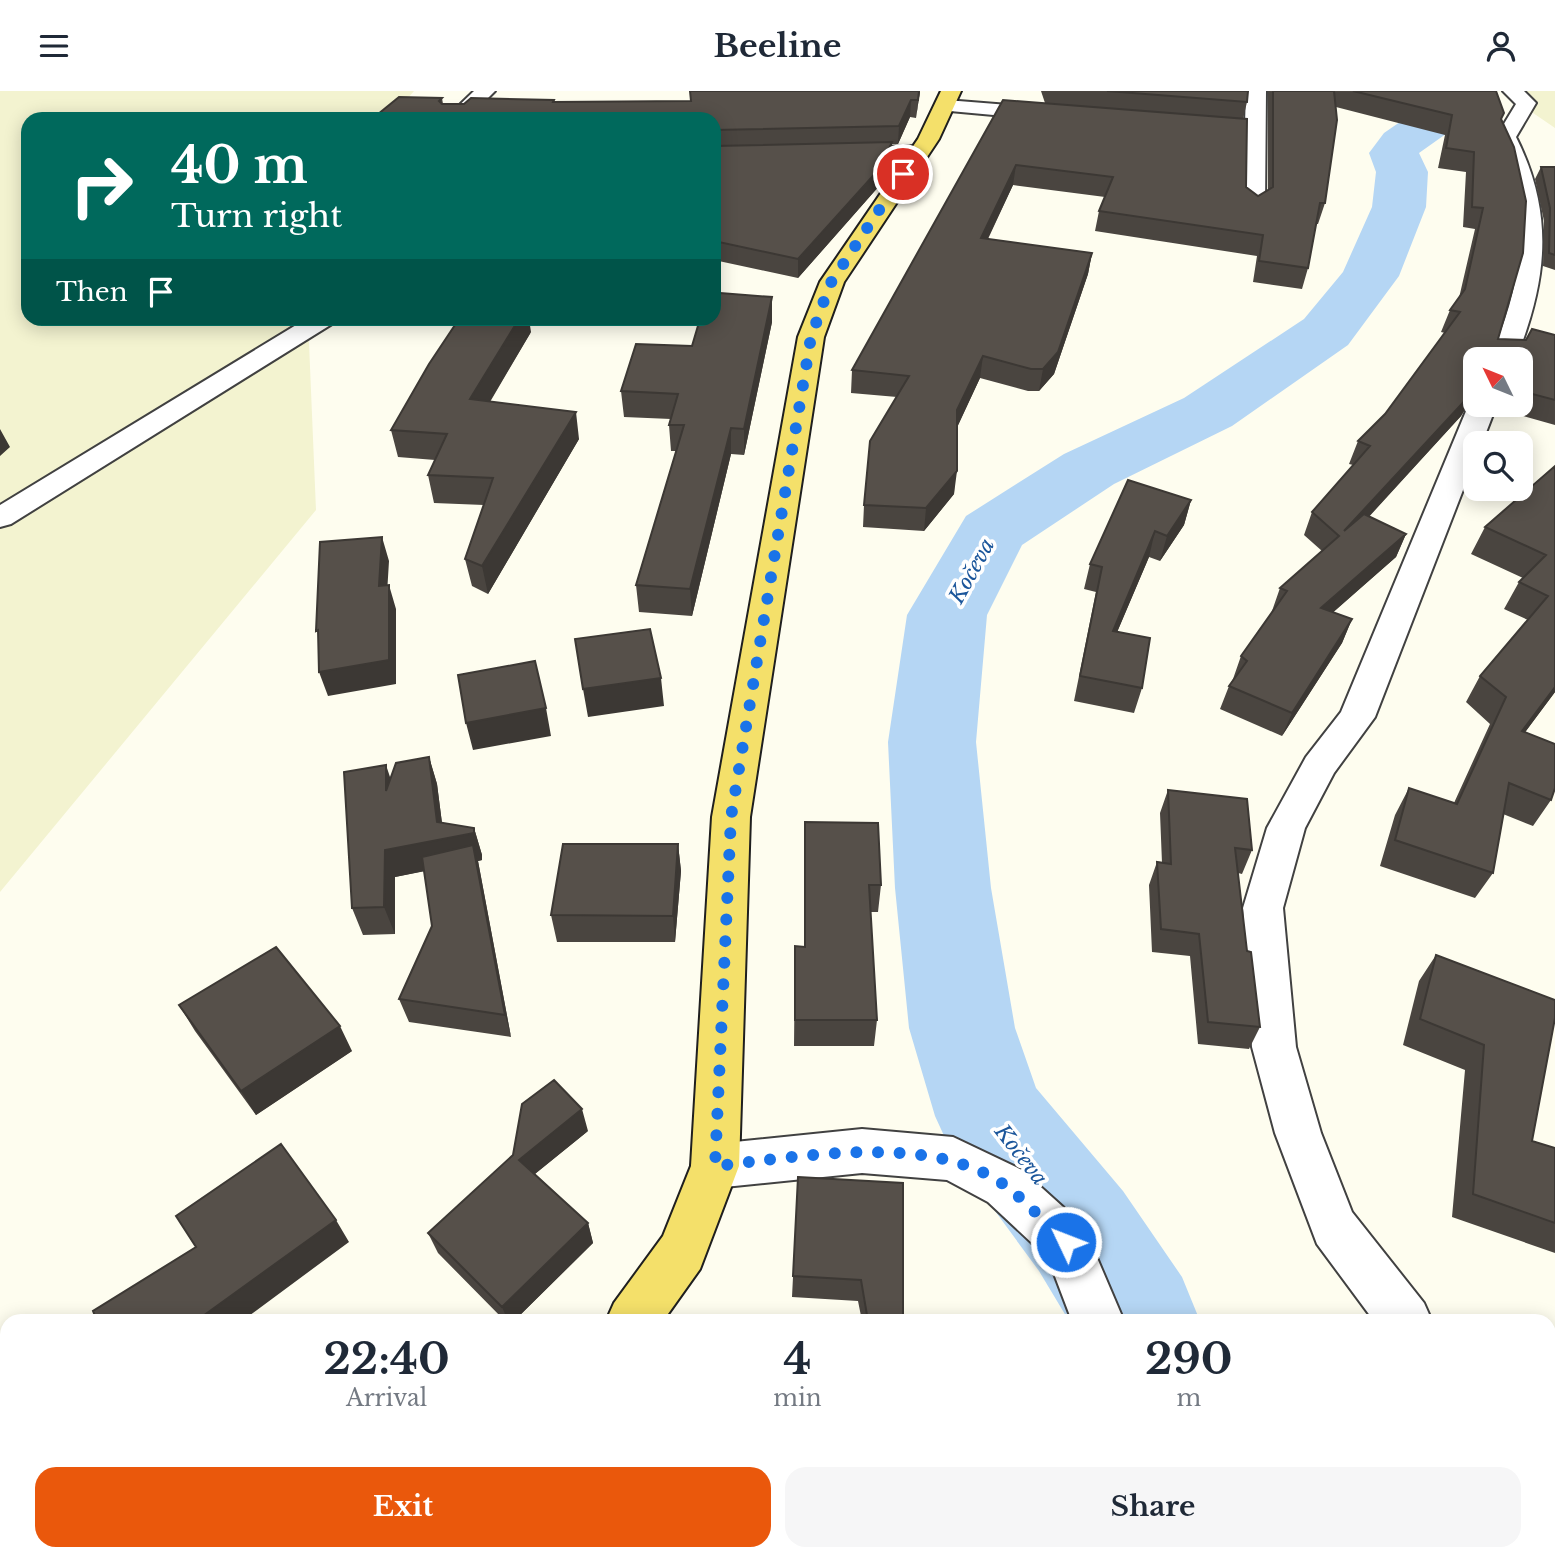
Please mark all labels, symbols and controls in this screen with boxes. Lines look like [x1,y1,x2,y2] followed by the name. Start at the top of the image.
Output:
[714,26,841,66] text: Beeline
[35,27,73,65] icon: menu
[1482,27,1520,65] icon: person
[171,135,308,196] text: 40 m
[56,140,147,231] icon: right
[873,144,933,204] pin
[884,155,922,193] icon: arrive
[171,196,342,236] text: Turn right
[142,273,180,311] icon: arrive
[56,276,128,308] text: Then
[1463,347,1533,417] north arrow
[1463,347,1533,501] map controls
[1463,431,1533,501] button: search
[943,534,1000,609] water label: Kočeva
[988,1118,1053,1191] water label: Kočeva
[1029,1205,1103,1279] position arrow
[324,1333,450,1385] text: 22:40
[783,1333,811,1385] text: 4
[1145,1333,1232,1385] text: 290
[346,1384,427,1412] text: Arrival
[773,1384,822,1412] text: min
[1176,1384,1201,1412] text: m
[35,1467,771,1547] button: Exit
[785,1467,1521,1547] button: Share

